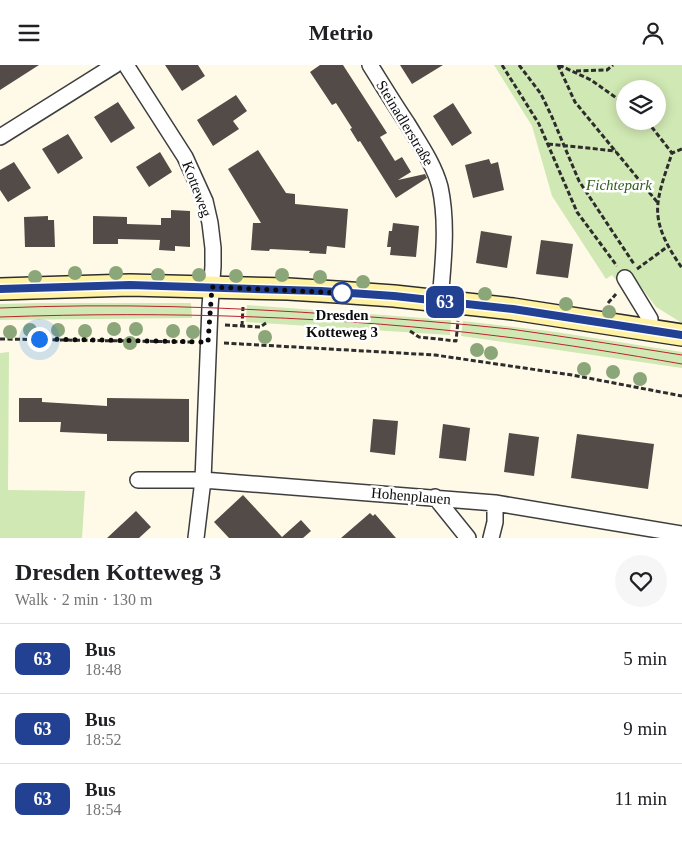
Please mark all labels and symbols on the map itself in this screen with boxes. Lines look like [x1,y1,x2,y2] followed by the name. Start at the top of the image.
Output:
[373,77,437,169] street label: Steinadlerstraße
[179,159,215,220] street label: Kotteweg
[585,177,652,193] park label: Fichtepark
[331,282,353,304] marker: Dresden Kotteweg 3
[422,286,468,318] line badge: 63
[306,307,378,340] place label: Dresden Kotteweg 3
[27,327,52,352] your location
[370,485,452,507] street label: Hohenplauen

